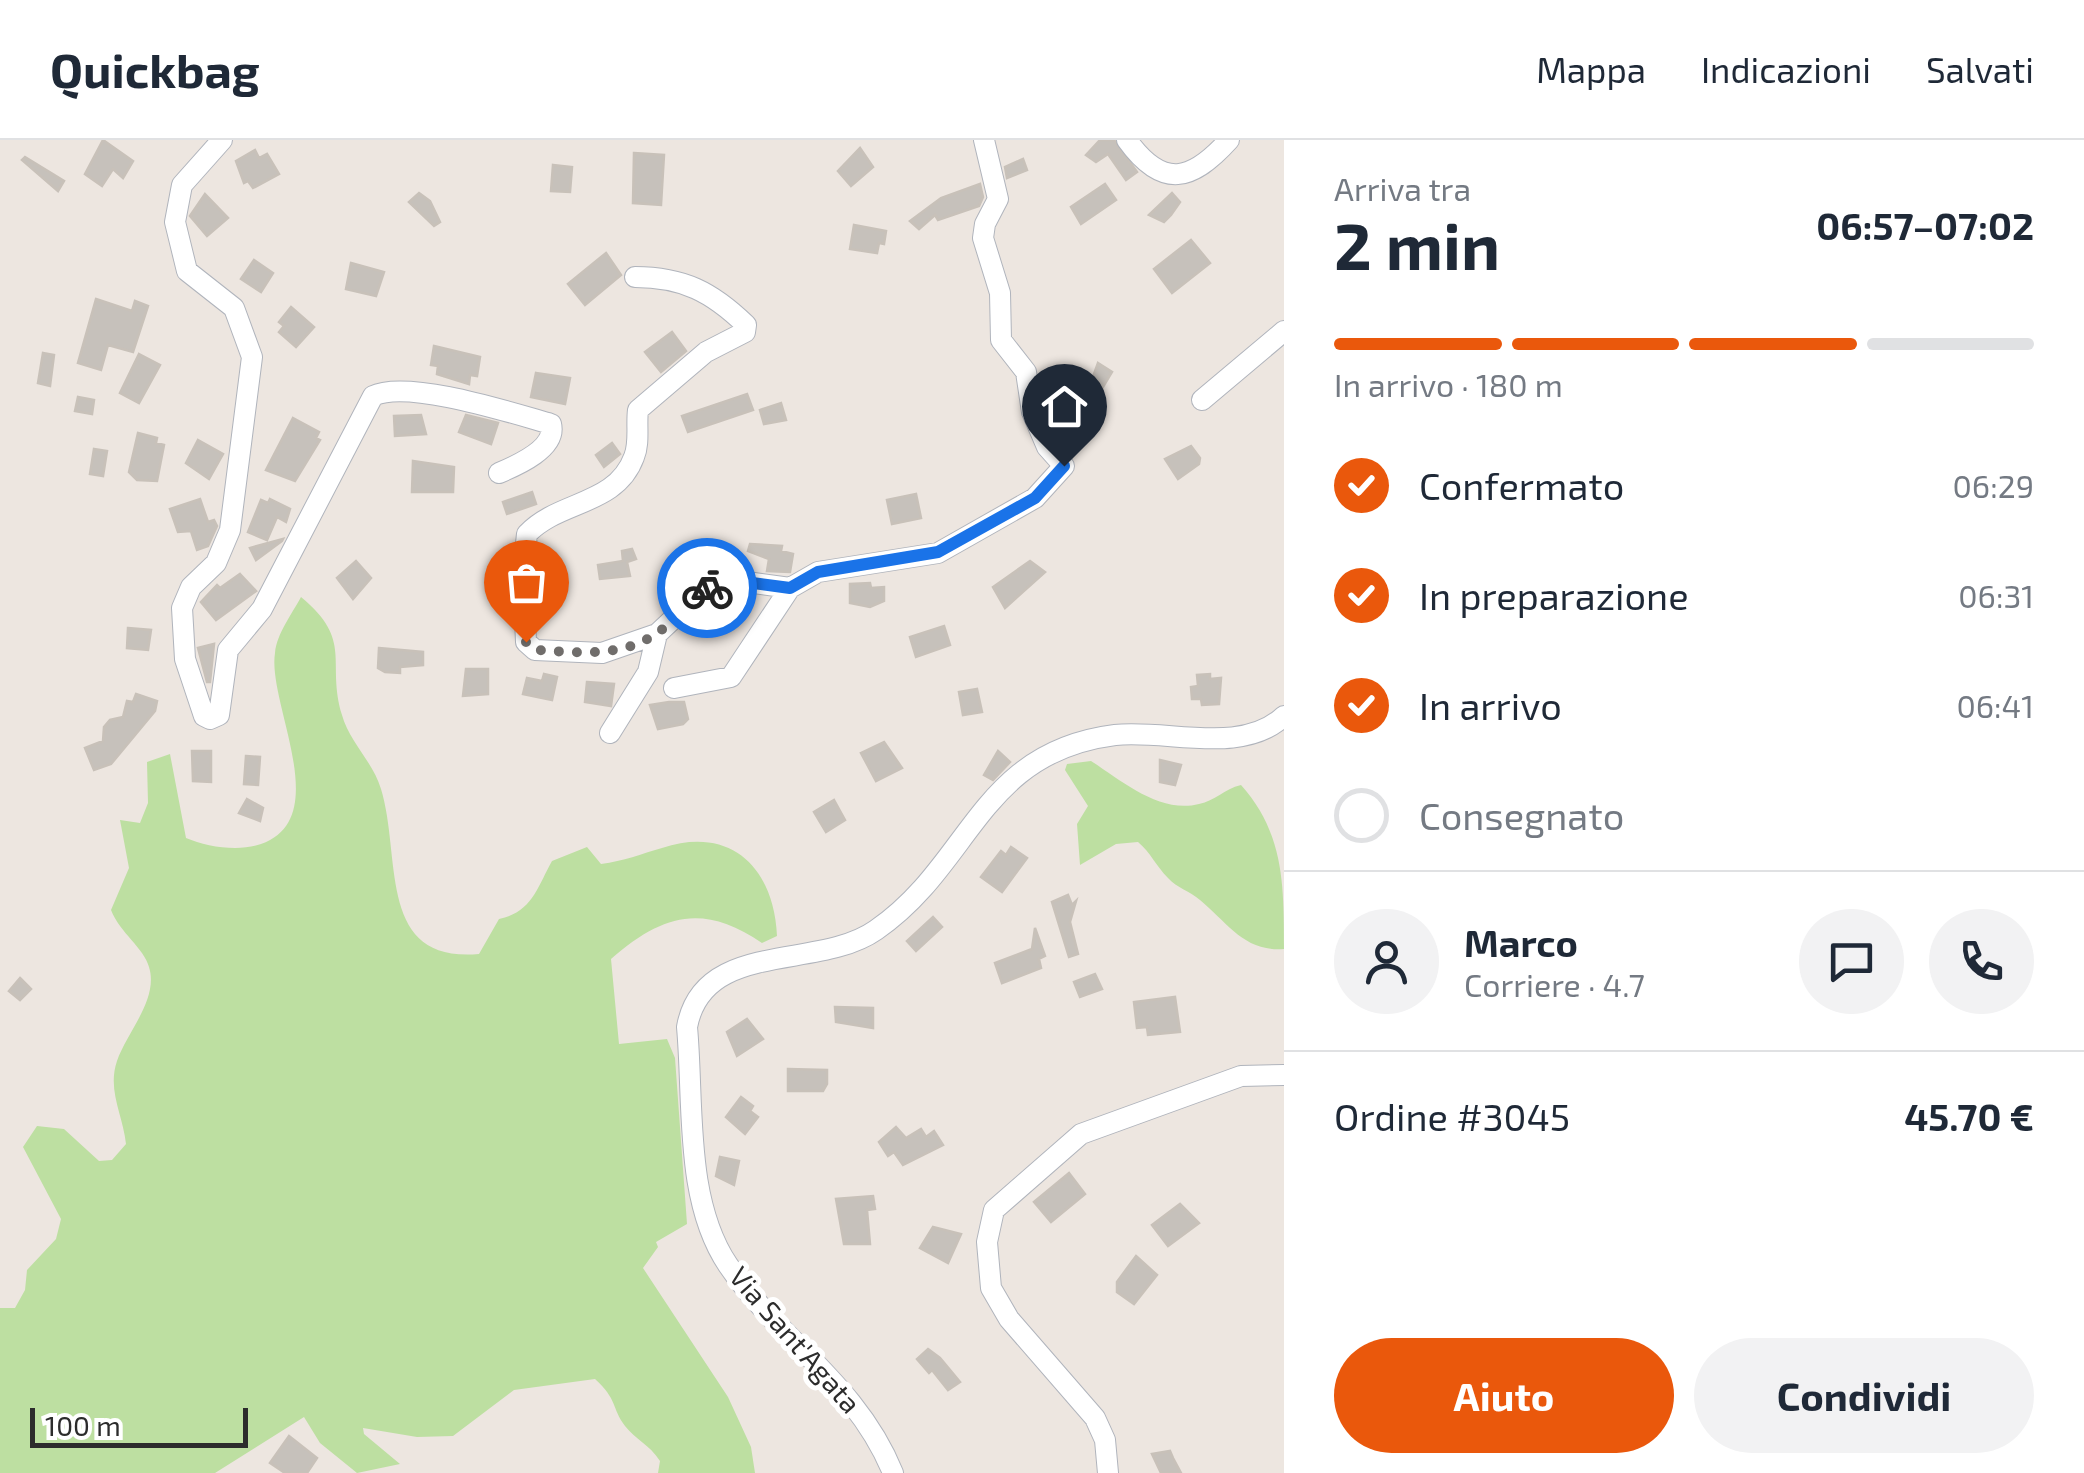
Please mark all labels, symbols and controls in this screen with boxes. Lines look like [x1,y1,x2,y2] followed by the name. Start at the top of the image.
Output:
[50,40,260,98] text: Quickbag
[1536,48,1646,90] text: Mappa
[1701,48,1871,90] text: Indicazioni
[1926,48,2034,90] text: Salvati
[1334,169,1471,207] text: Arriva tra
[1816,202,2034,248] text: 06:57–07:02
[1334,205,1500,283] text: 2 min
[1022,364,1107,467] pin
[1334,365,1563,403] text: In arrivo · 180 m
[1037,379,1092,434] icon: home
[1334,458,1389,513] icon: check
[1419,462,1624,508] text: Confermato
[1953,466,2034,504] text: 06:29
[657,538,757,638] courier
[484,540,569,643] pin
[499,555,554,610] icon: bag
[680,561,735,616] icon: bike
[1334,568,1389,623] icon: check
[1419,572,1689,618] text: In preparazione
[1958,576,2034,614] text: 06:31
[1334,678,1389,733] icon: check
[1419,682,1562,728] text: In arrivo
[1956,686,2034,724] text: 06:41
[1419,792,1624,838] text: Consegnato
[1334,909,1439,1014] button: person
[1799,909,1904,1014] button: chat
[1929,909,2034,1014] button: phone
[1464,919,1578,965] text: Marco
[1464,965,1645,1003] text: Corriere · 4.7
[1334,1093,1570,1139] text: Ordine #3045
[1904,1093,2034,1139] text: 45.70 €
[723,1259,869,1419] street label: Via Sant'Agata
[1334,1338,1674,1453] button: Aiuto
[1694,1338,2034,1453] button: Condividi
[30,1403,248,1448] scale bar
[45,1408,121,1442] text: 100 m

